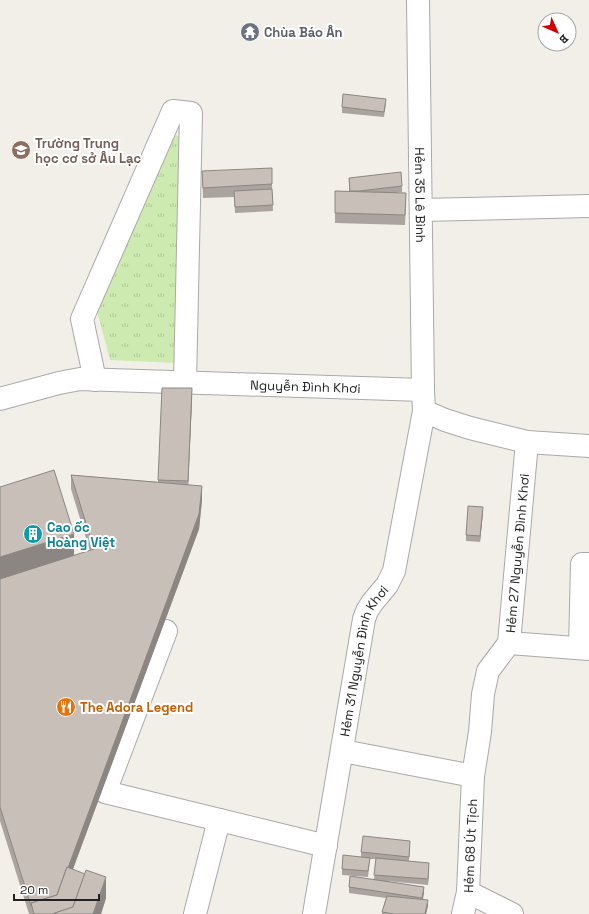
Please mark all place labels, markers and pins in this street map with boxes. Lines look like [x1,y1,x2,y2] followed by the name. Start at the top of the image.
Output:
[239,21,261,43] temple icon: Chùa Báo Ân
[264,24,342,41] place label: Chùa Báo Ân
[35,135,141,167] place label: Trường Trung học cơ sở Âu Lạc
[10,139,32,161] school or university icon: Trường Trung học cơ sở Âu Lạc
[47,519,115,551] place label: Cao ốc Hoàng Việt
[22,523,44,545] building icon: Cao ốc Hoàng Việt
[55,696,77,718] restaurant icon: The Adora Legend
[80,699,193,716] place label: The Adora Legend

